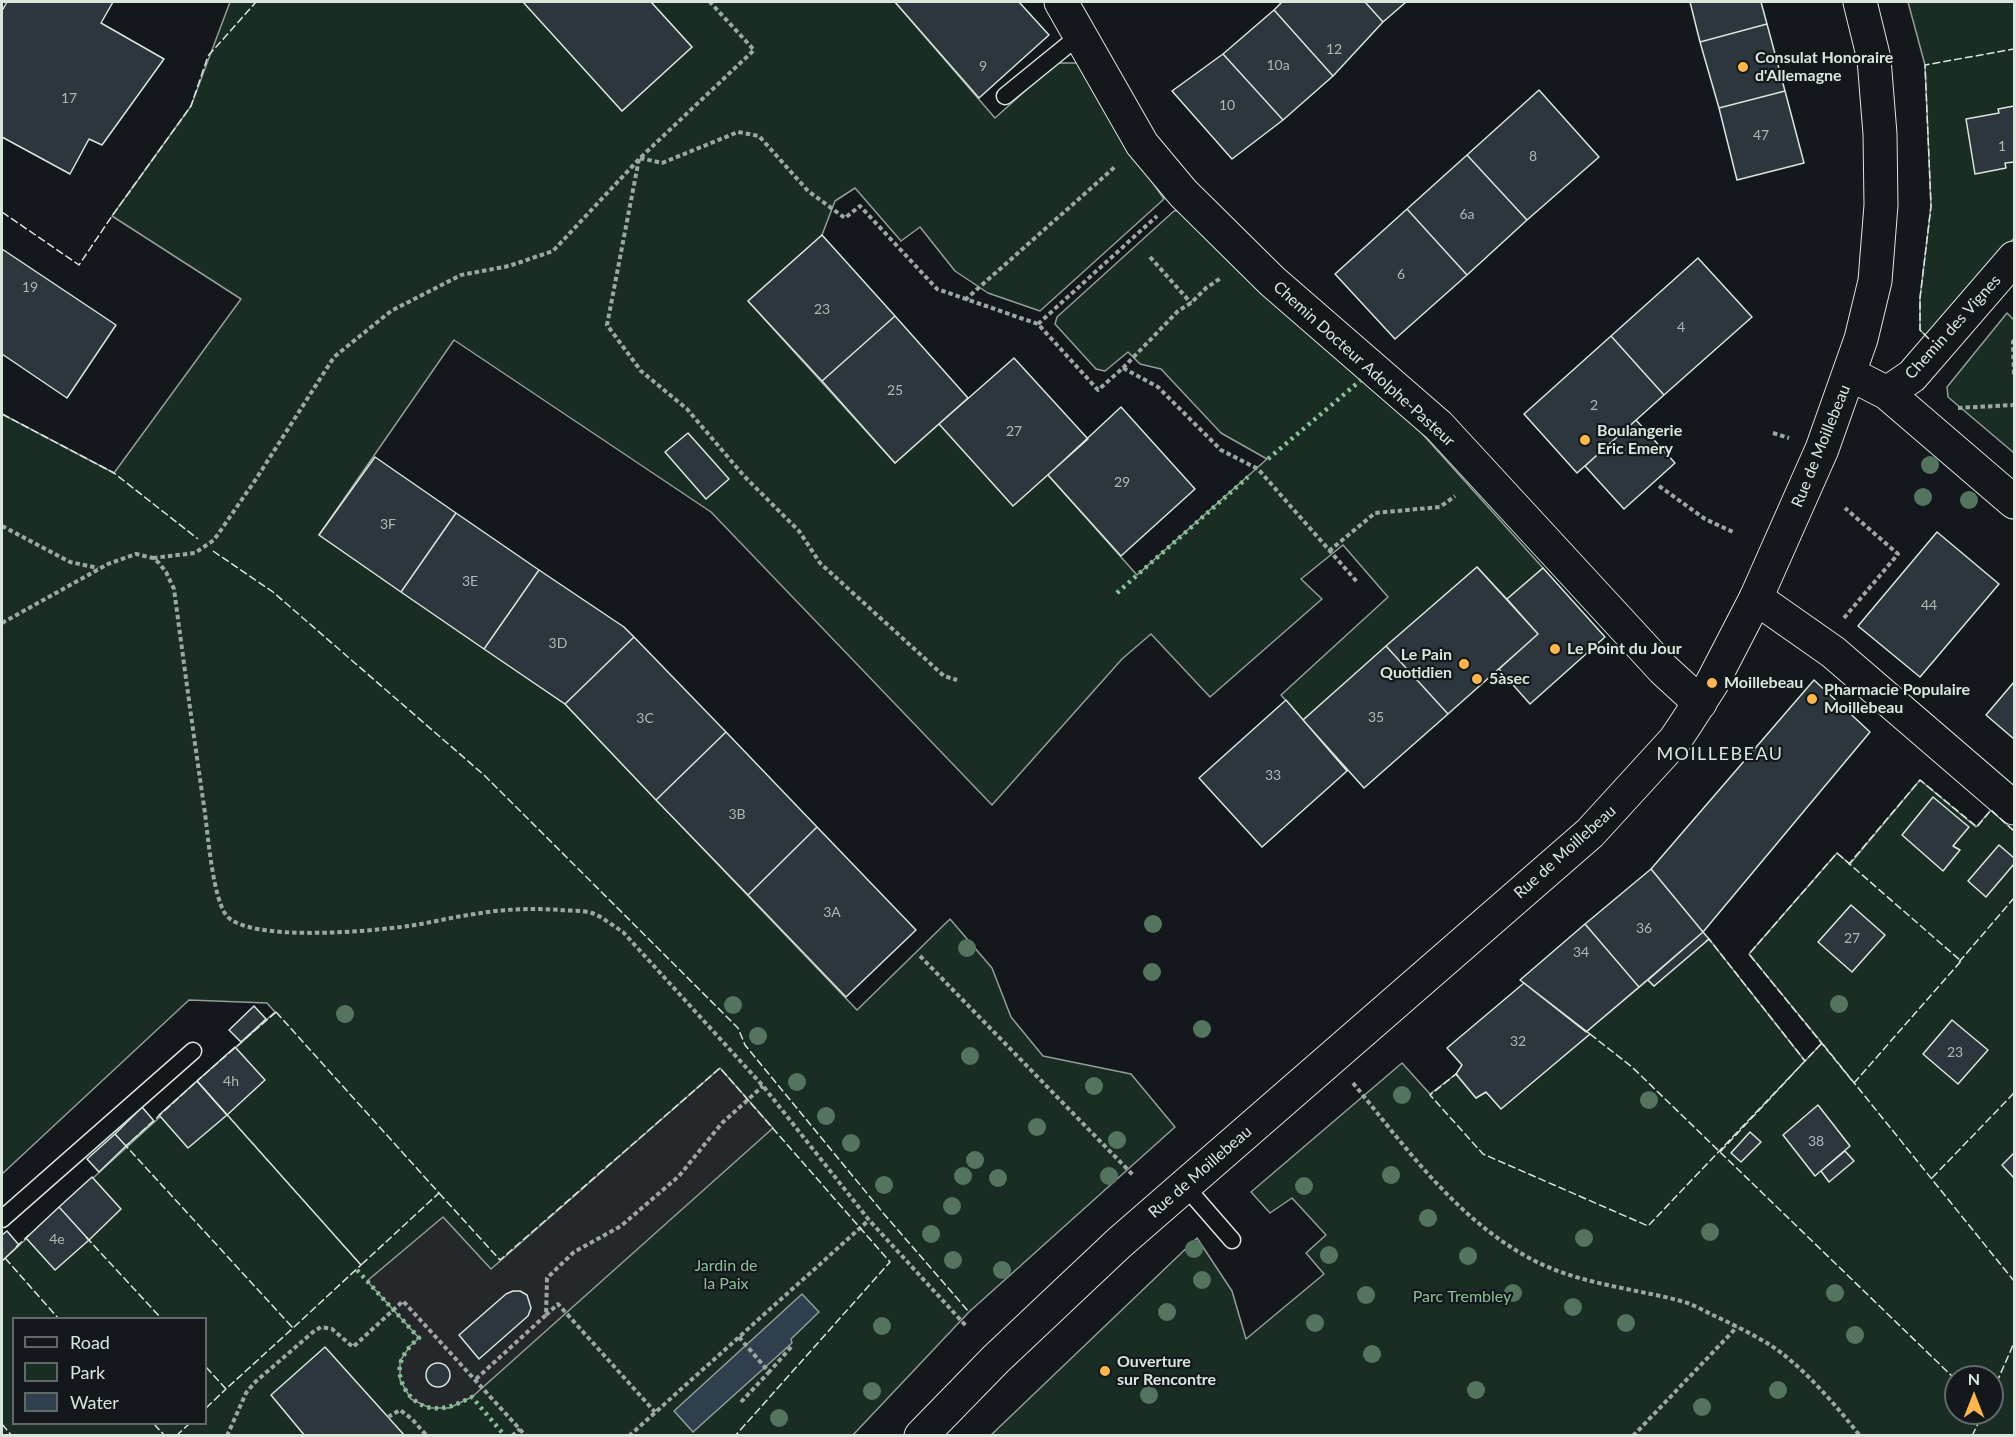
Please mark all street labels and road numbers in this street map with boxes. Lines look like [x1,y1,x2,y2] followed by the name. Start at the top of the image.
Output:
[1901,271,2005,383] street label: Chemin des Vignes
[1269,277,1459,451] street label: Chemin Docteur Adolphe-Pasteur
[1788,382,1854,510] street label: Rue de Moillebeau
[1510,801,1620,903] street label: Rue de Moillebeau
[1144,1122,1256,1222] street label: Rue de Moillebeau

